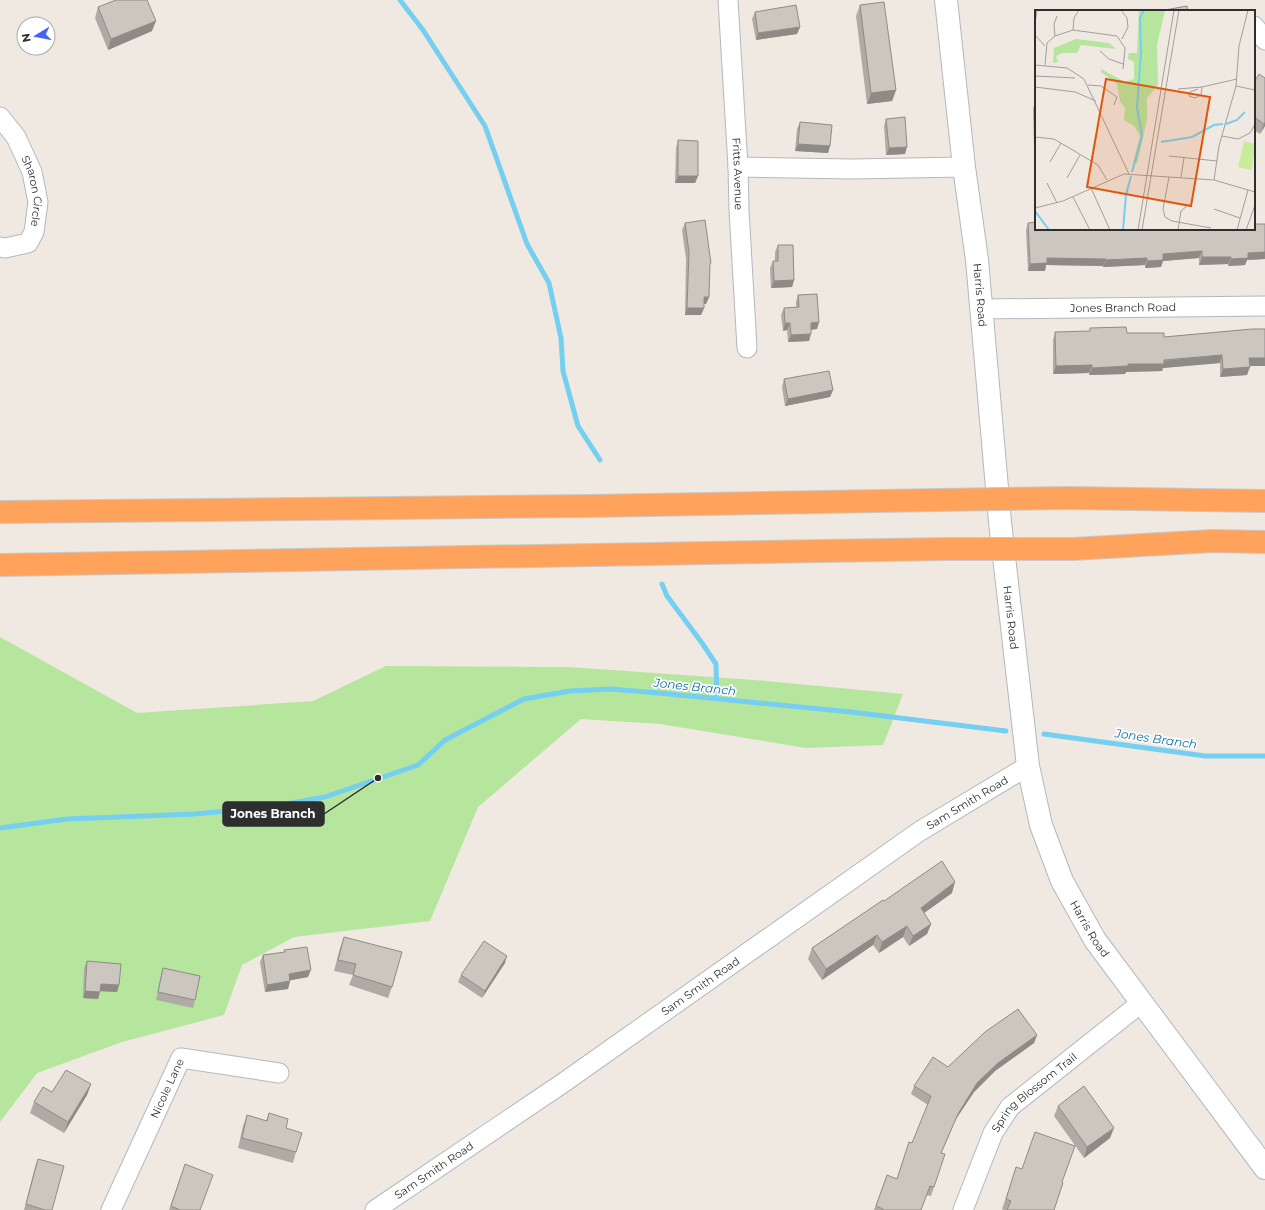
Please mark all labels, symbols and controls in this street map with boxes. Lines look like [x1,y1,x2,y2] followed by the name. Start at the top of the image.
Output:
[1035,10,1255,230] inset map
[16,16,56,56] north arrow
[18,32,34,43] text: N
[729,137,746,211] street label: Fritts Avenue
[18,153,45,228] street label: Sharon Circle
[970,262,990,328] street label: Harris Road
[1069,300,1176,315] street label: Jones Branch Road
[1000,585,1022,650] street label: Harris Road
[652,675,737,698] water label: Jones Branch
[1113,725,1198,752] water label: Jones Branch
[924,773,1011,832] street label: Sam Smith Road
[223,802,324,826] callout: Jones Branch
[230,806,316,821] text: Jones Branch
[1067,898,1112,960] street label: Harris Road
[658,954,742,1019] street label: Sam Smith Road
[988,1050,1080,1135] street label: Spring Blossom Trail
[147,1056,187,1121] street label: Nicole Lane
[391,1139,476,1202] street label: Sam Smith Road

